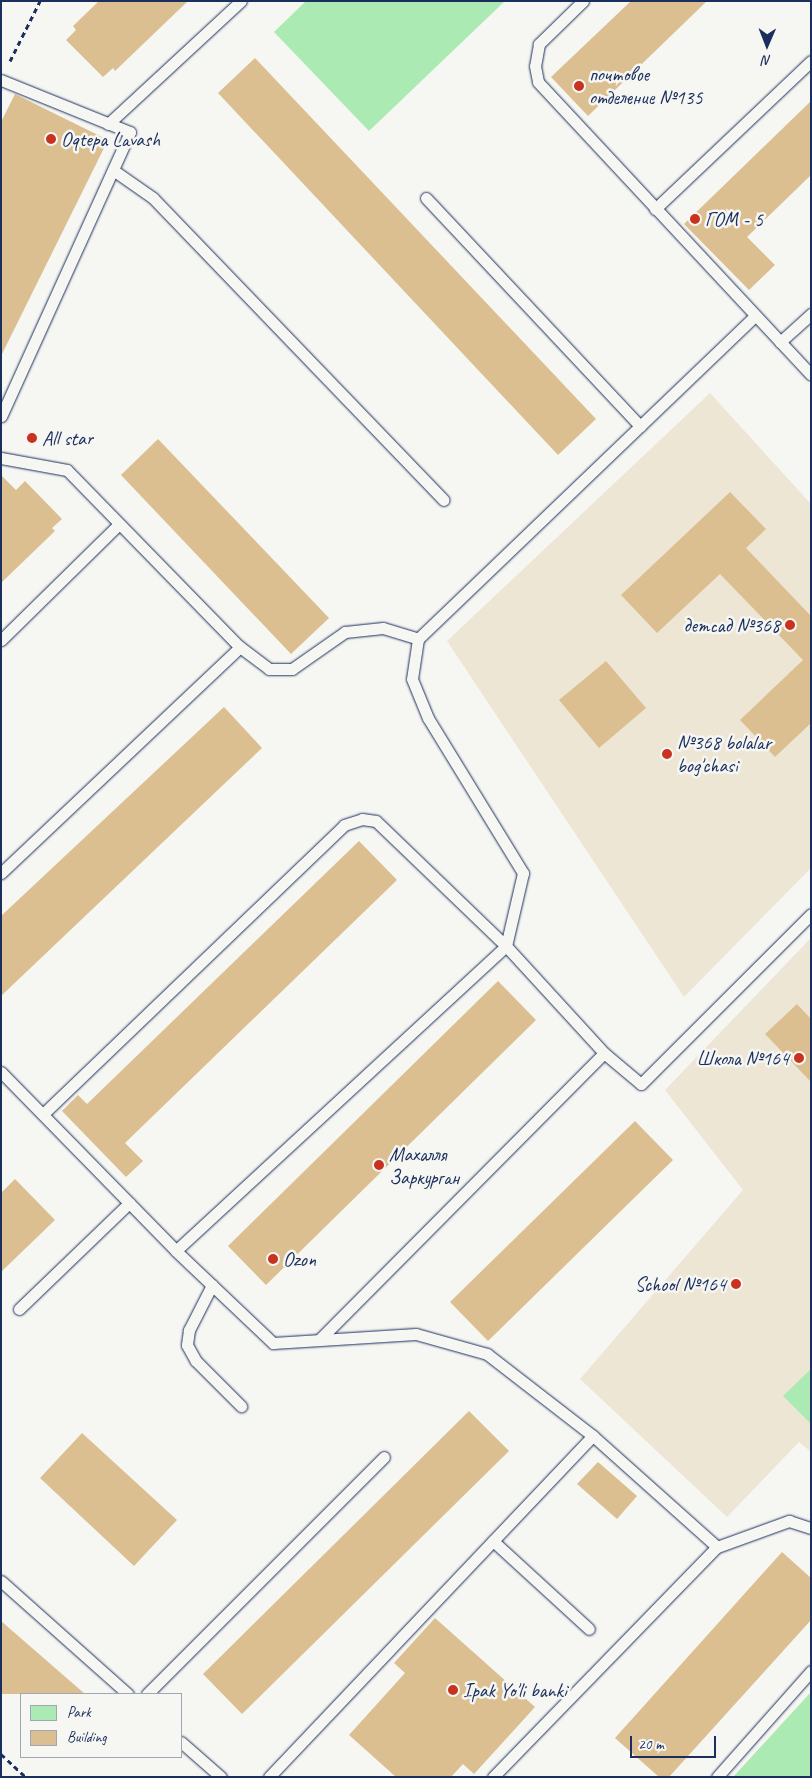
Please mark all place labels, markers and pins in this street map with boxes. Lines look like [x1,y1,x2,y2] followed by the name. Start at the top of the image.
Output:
[589,62,702,109] place label: почтовое отделение №135
[573,80,585,92] marker: почтовое отделение №135
[61,127,160,151] place label: Oqtepa Lavash
[45,133,57,145] marker: Oqtepa Lavash
[705,207,763,231] place label: ГОМ - 5
[689,213,701,225] marker: ГОМ - 5
[42,426,93,450] place label: All star
[26,432,38,444] marker: All star
[683,613,780,637] place label: детсад №368
[784,619,796,631] marker: детсад №368
[677,730,771,777] place label: №368 bolalar bog'chasi
[661,748,673,760] marker: №368 bolalar bog'chasi
[697,1046,789,1070] place label: Школа №164
[793,1052,805,1064] marker: Школа №164
[389,1142,459,1189] place label: Махалля Заркурган
[373,1159,385,1171] marker: Махалля Заркурган
[283,1247,316,1271] place label: Ozon
[267,1253,279,1265] marker: Ozon
[635,1272,726,1296] place label: School №164
[730,1278,742,1290] marker: School №164
[463,1678,567,1702] place label: Ipak Yo'li banki
[447,1684,459,1696] marker: Ipak Yo'li banki

